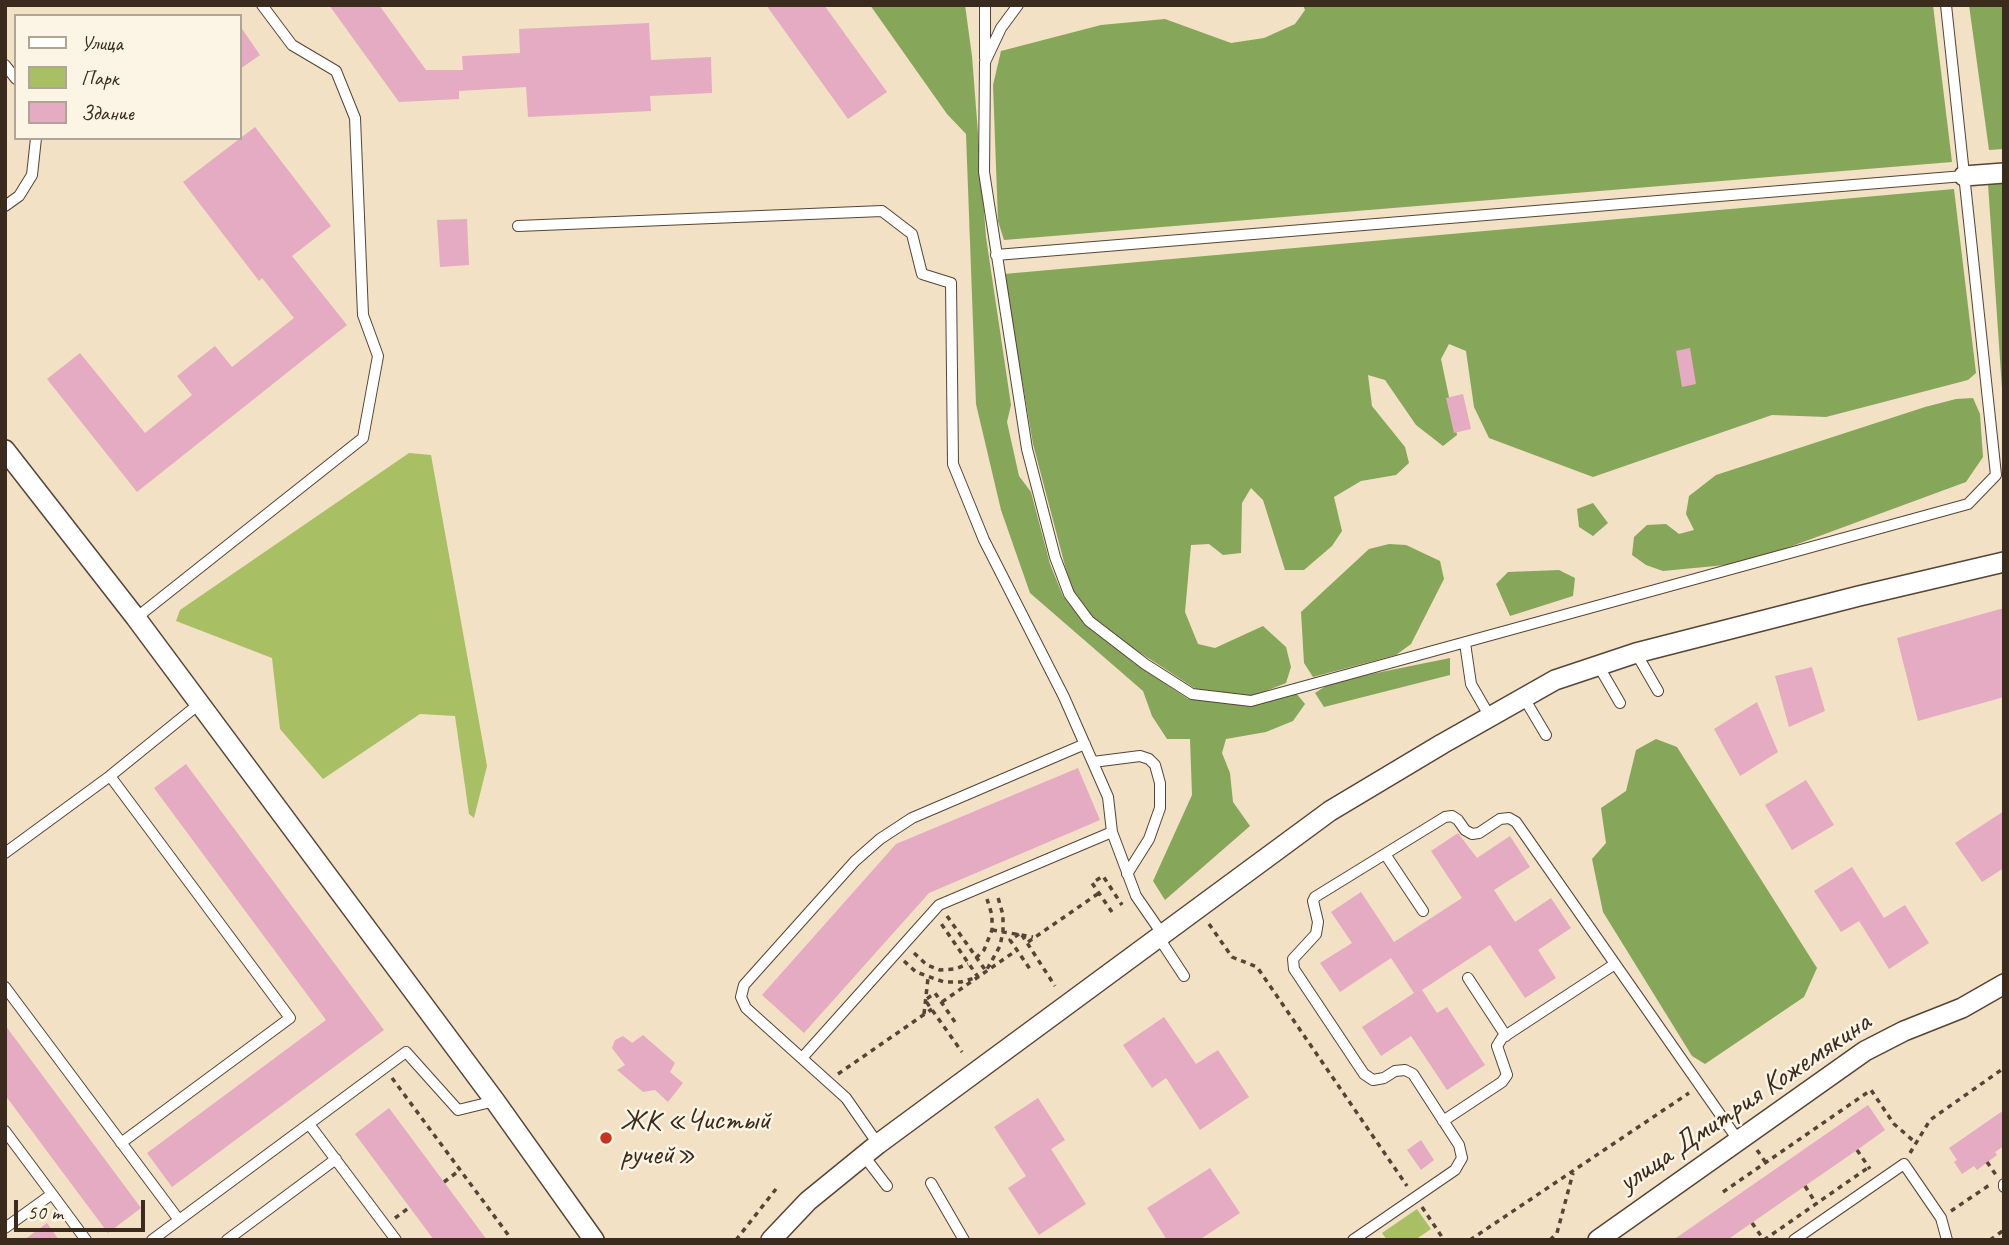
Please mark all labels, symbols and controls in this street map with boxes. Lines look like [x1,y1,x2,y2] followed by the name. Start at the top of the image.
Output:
[14,14,242,140] legend
[81,30,123,56] text: Улица
[81,65,118,91] text: Парк
[81,100,134,126] text: Здание
[1612,1005,1878,1201] street label: улица Дмитрия Кожемякина
[620,1103,770,1174] place label: ЖК «Чистый ручей»
[598,1130,614,1146] marker: ЖК «Чистый ручей»
[18,1186,149,1230] scale bar
[27,1199,63,1225] text: 50 m

